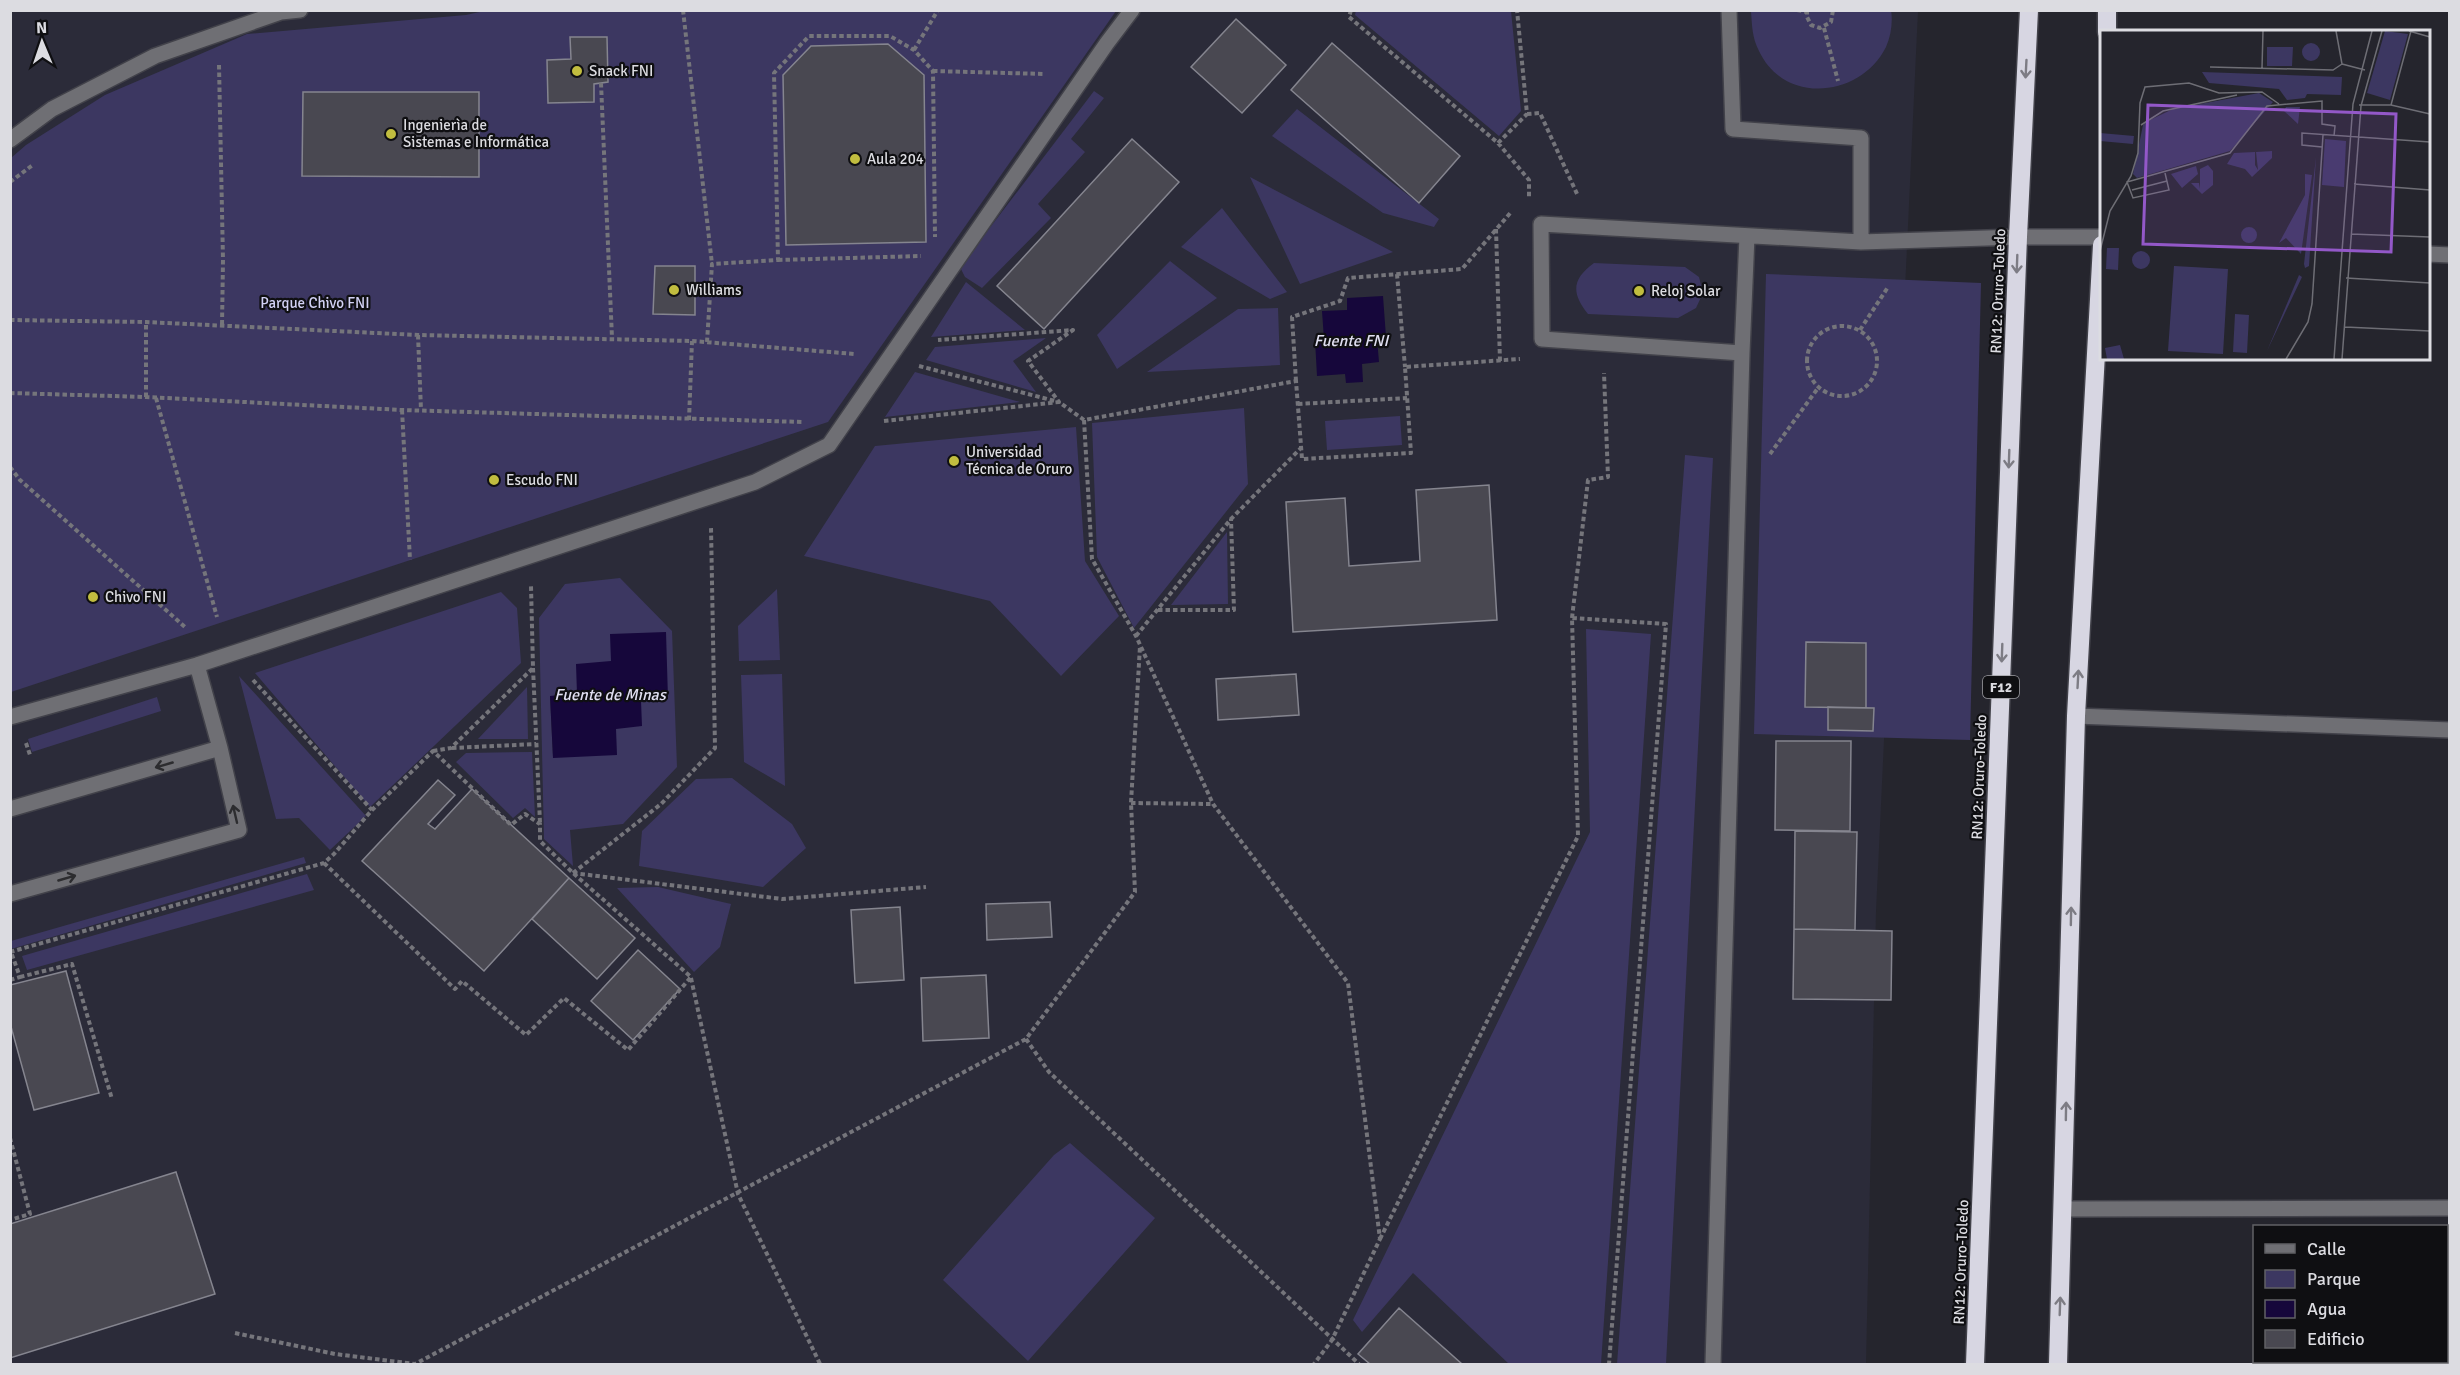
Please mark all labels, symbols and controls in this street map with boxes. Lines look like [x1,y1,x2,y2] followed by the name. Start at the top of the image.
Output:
[12,12,72,72] north arrow
[36,18,47,38] text: N
[2100,30,2430,360] inset map
[2020,58,2031,78] one-way arrow
[589,62,653,80] place label: Snack FNI
[570,64,584,78] marker: Snack FNI
[403,116,549,151] place label: Ingenierìa de Sistemas e Informática
[384,127,398,141] marker: Ingenierìa de Sistemas e Informática
[867,150,924,168] place label: Aula 204
[848,152,862,166] marker: Aula 204
[1987,228,2009,354] street label: RN12: Oruro-Toledo
[2011,253,2023,273] one-way arrow
[686,281,742,299] place label: Williams
[1651,282,1721,300] place label: Reloj Solar
[667,283,681,297] marker: Williams
[1632,284,1646,298] marker: Reloj Solar
[260,294,370,312] park label: Parque Chivo FNI
[1314,331,1389,351] water label: Fuente FNI
[966,443,1073,478] place label: Universidad Técnica de Oruro
[2004,448,2015,468] one-way arrow
[947,454,961,468] marker: Universidad Técnica de Oruro
[506,471,578,489] place label: Escudo FNI
[487,473,501,487] marker: Escudo FNI
[105,588,166,606] place label: Chivo FNI
[86,590,100,604] marker: Chivo FNI
[1996,643,2008,663] one-way arrow
[2073,670,2084,690] one-way arrow
[1983,676,2019,698] road number: F12
[554,685,668,705] water label: Fuente de Minas
[1968,714,1990,840] street label: RN12: Oruro-Toledo
[154,759,173,771] one-way arrow
[228,805,240,824] one-way arrow
[57,872,76,883] one-way arrow
[2065,907,2077,927] one-way arrow
[2060,1102,2072,1122] one-way arrow
[1950,1199,1972,1325] street label: RN12: Oruro-Toledo
[2253,1225,2448,1363] legend
[2307,1238,2346,1260] text: Calle
[2307,1268,2361,1290] text: Parque
[2055,1297,2066,1317] one-way arrow
[2307,1298,2346,1320] text: Agua
[2307,1328,2365,1350] text: Edificio

